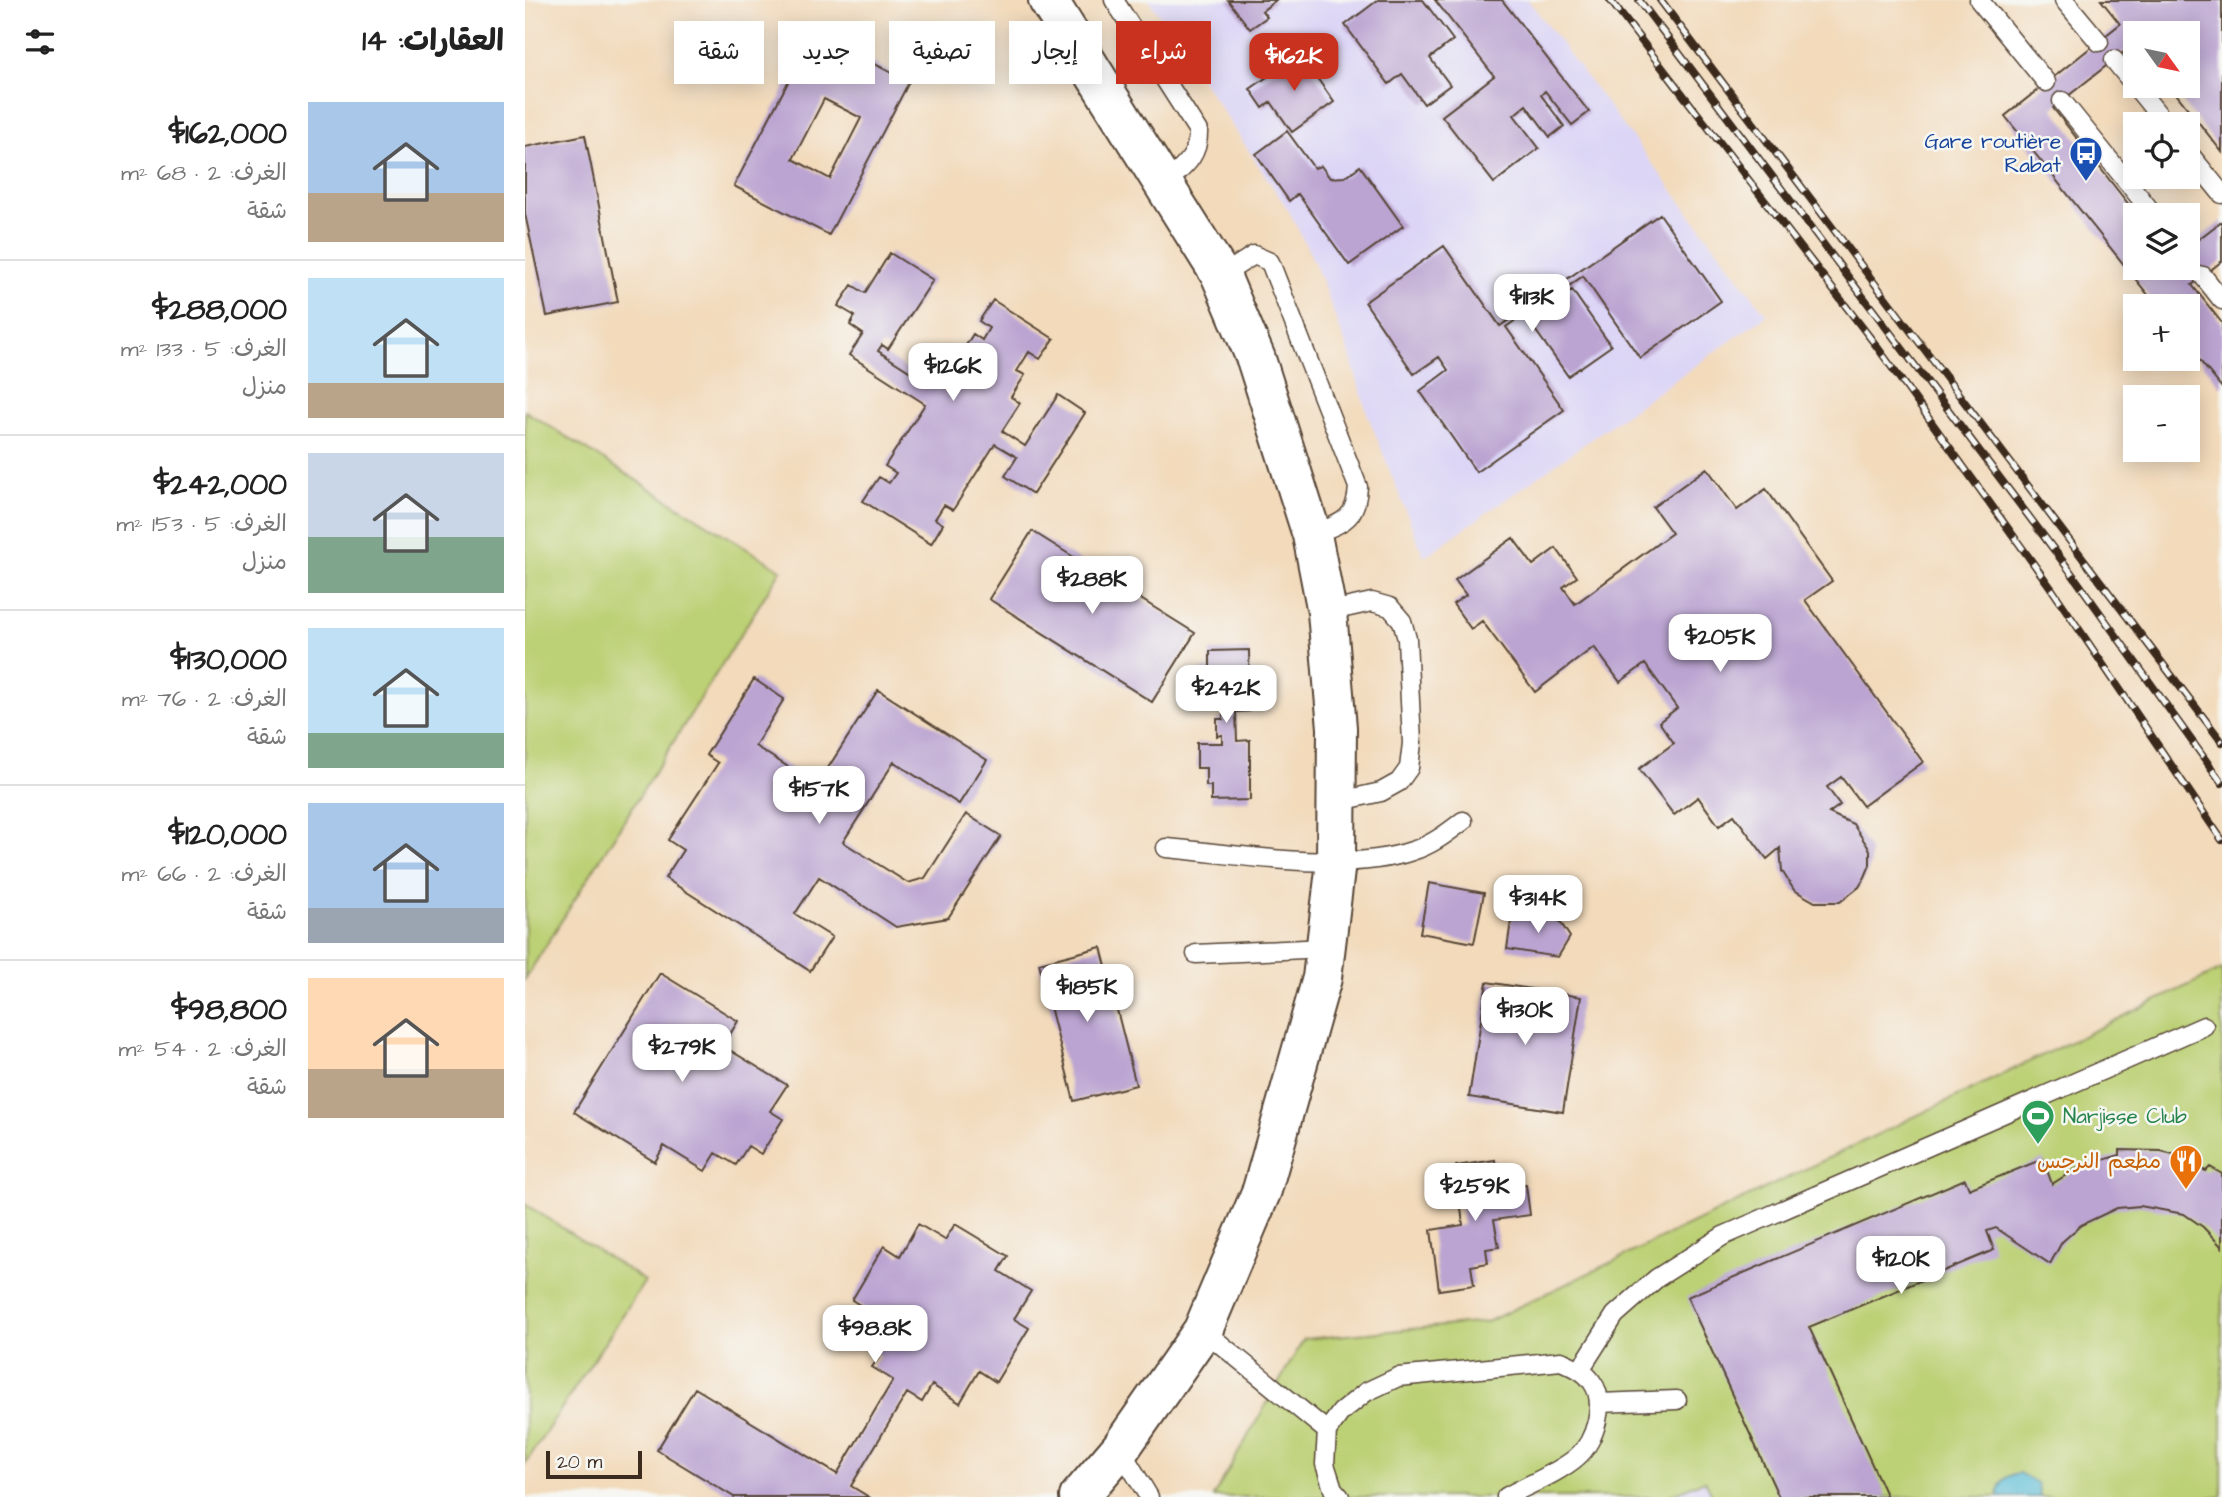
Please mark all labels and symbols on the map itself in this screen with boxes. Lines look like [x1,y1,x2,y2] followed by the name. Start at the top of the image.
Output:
[2123,21,2200,98] north arrow
[1245,34,1343,93] pin: $162K
[1924,127,2062,180] place label: Gare routière Rabat
[2067,134,2105,183] bus stop icon: Gare routière Rabat
[1483,274,1581,334] pin: $113K
[904,344,1002,403] pin: $126K
[1043,556,1141,616] pin: $288K
[1671,614,1769,674] pin: $205K
[1177,666,1275,725] pin: $242K
[770,766,868,826] pin: $157K
[1489,876,1587,935] pin: $314K
[1038,964,1136,1024] pin: $185K
[1476,988,1574,1047] pin: $130K
[633,1024,731,1084] pin: $279K
[2019,1097,2057,1146] sports icon: Narjisse Club
[2063,1102,2187,1131] place label: Narjisse Club
[2167,1142,2205,1191] restaurant icon: مطعم النرجس
[2037,1147,2161,1177] place label: مطعم النرجس
[1426,1164,1524,1223] pin: $259K
[1852,1236,1950,1296] pin: $120K
[818,1306,932,1365] pin: $98.8K
[546,1448,642,1480] scale bar

